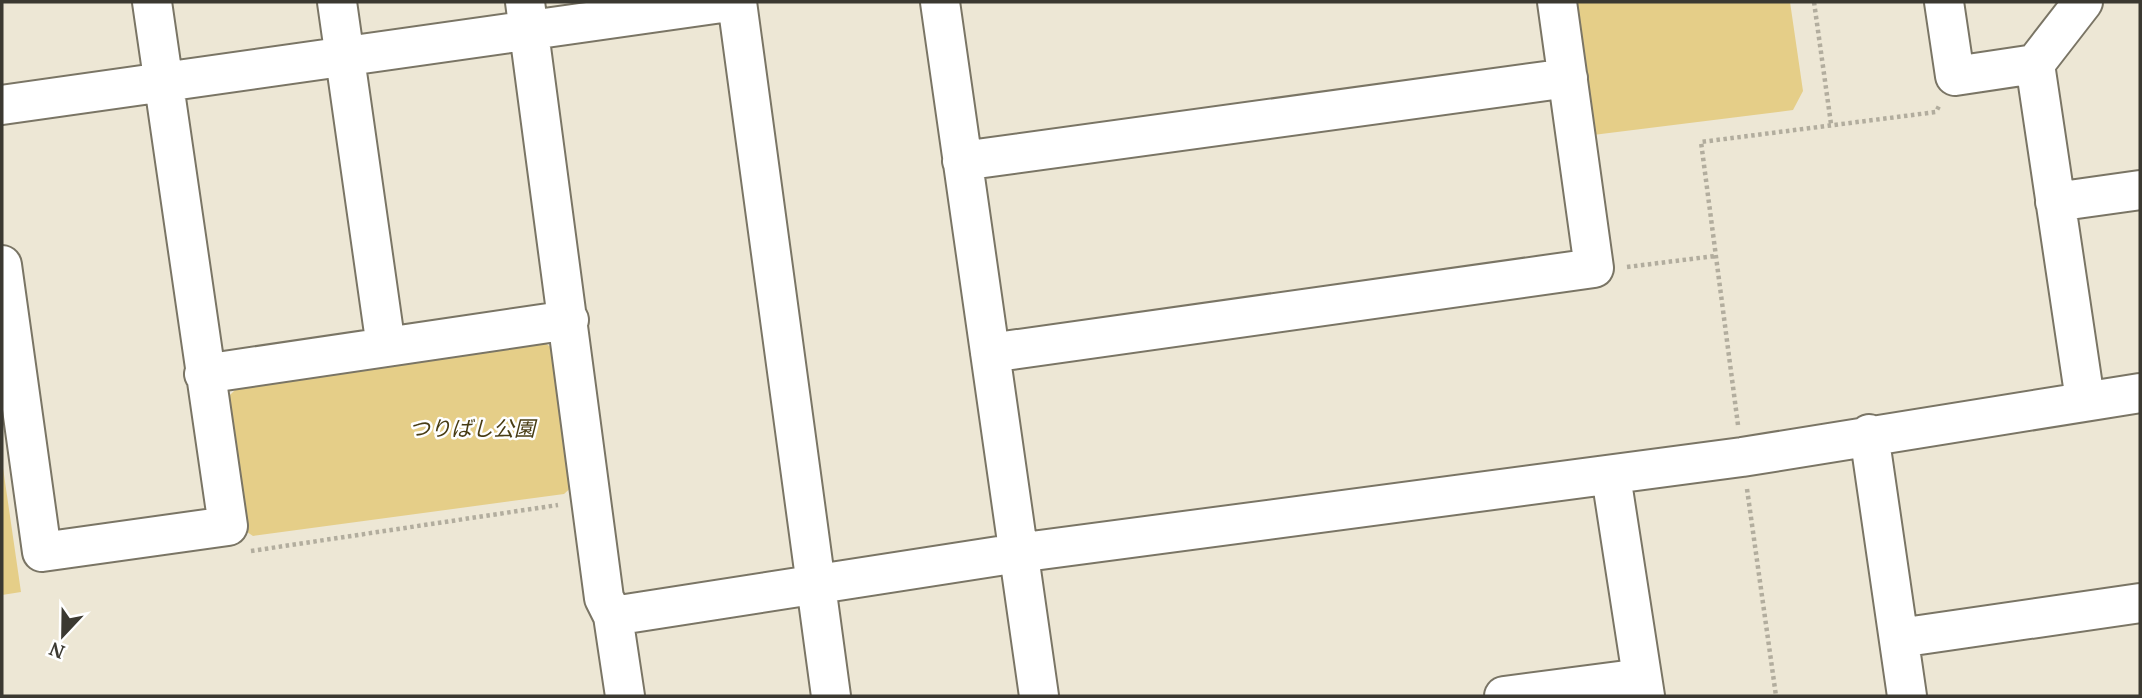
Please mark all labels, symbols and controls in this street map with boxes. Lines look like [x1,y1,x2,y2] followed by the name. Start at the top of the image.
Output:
[409,414,538,442] park label: つりばし公園
[28,600,98,670] north arrow
[45,637,68,666] text: N

